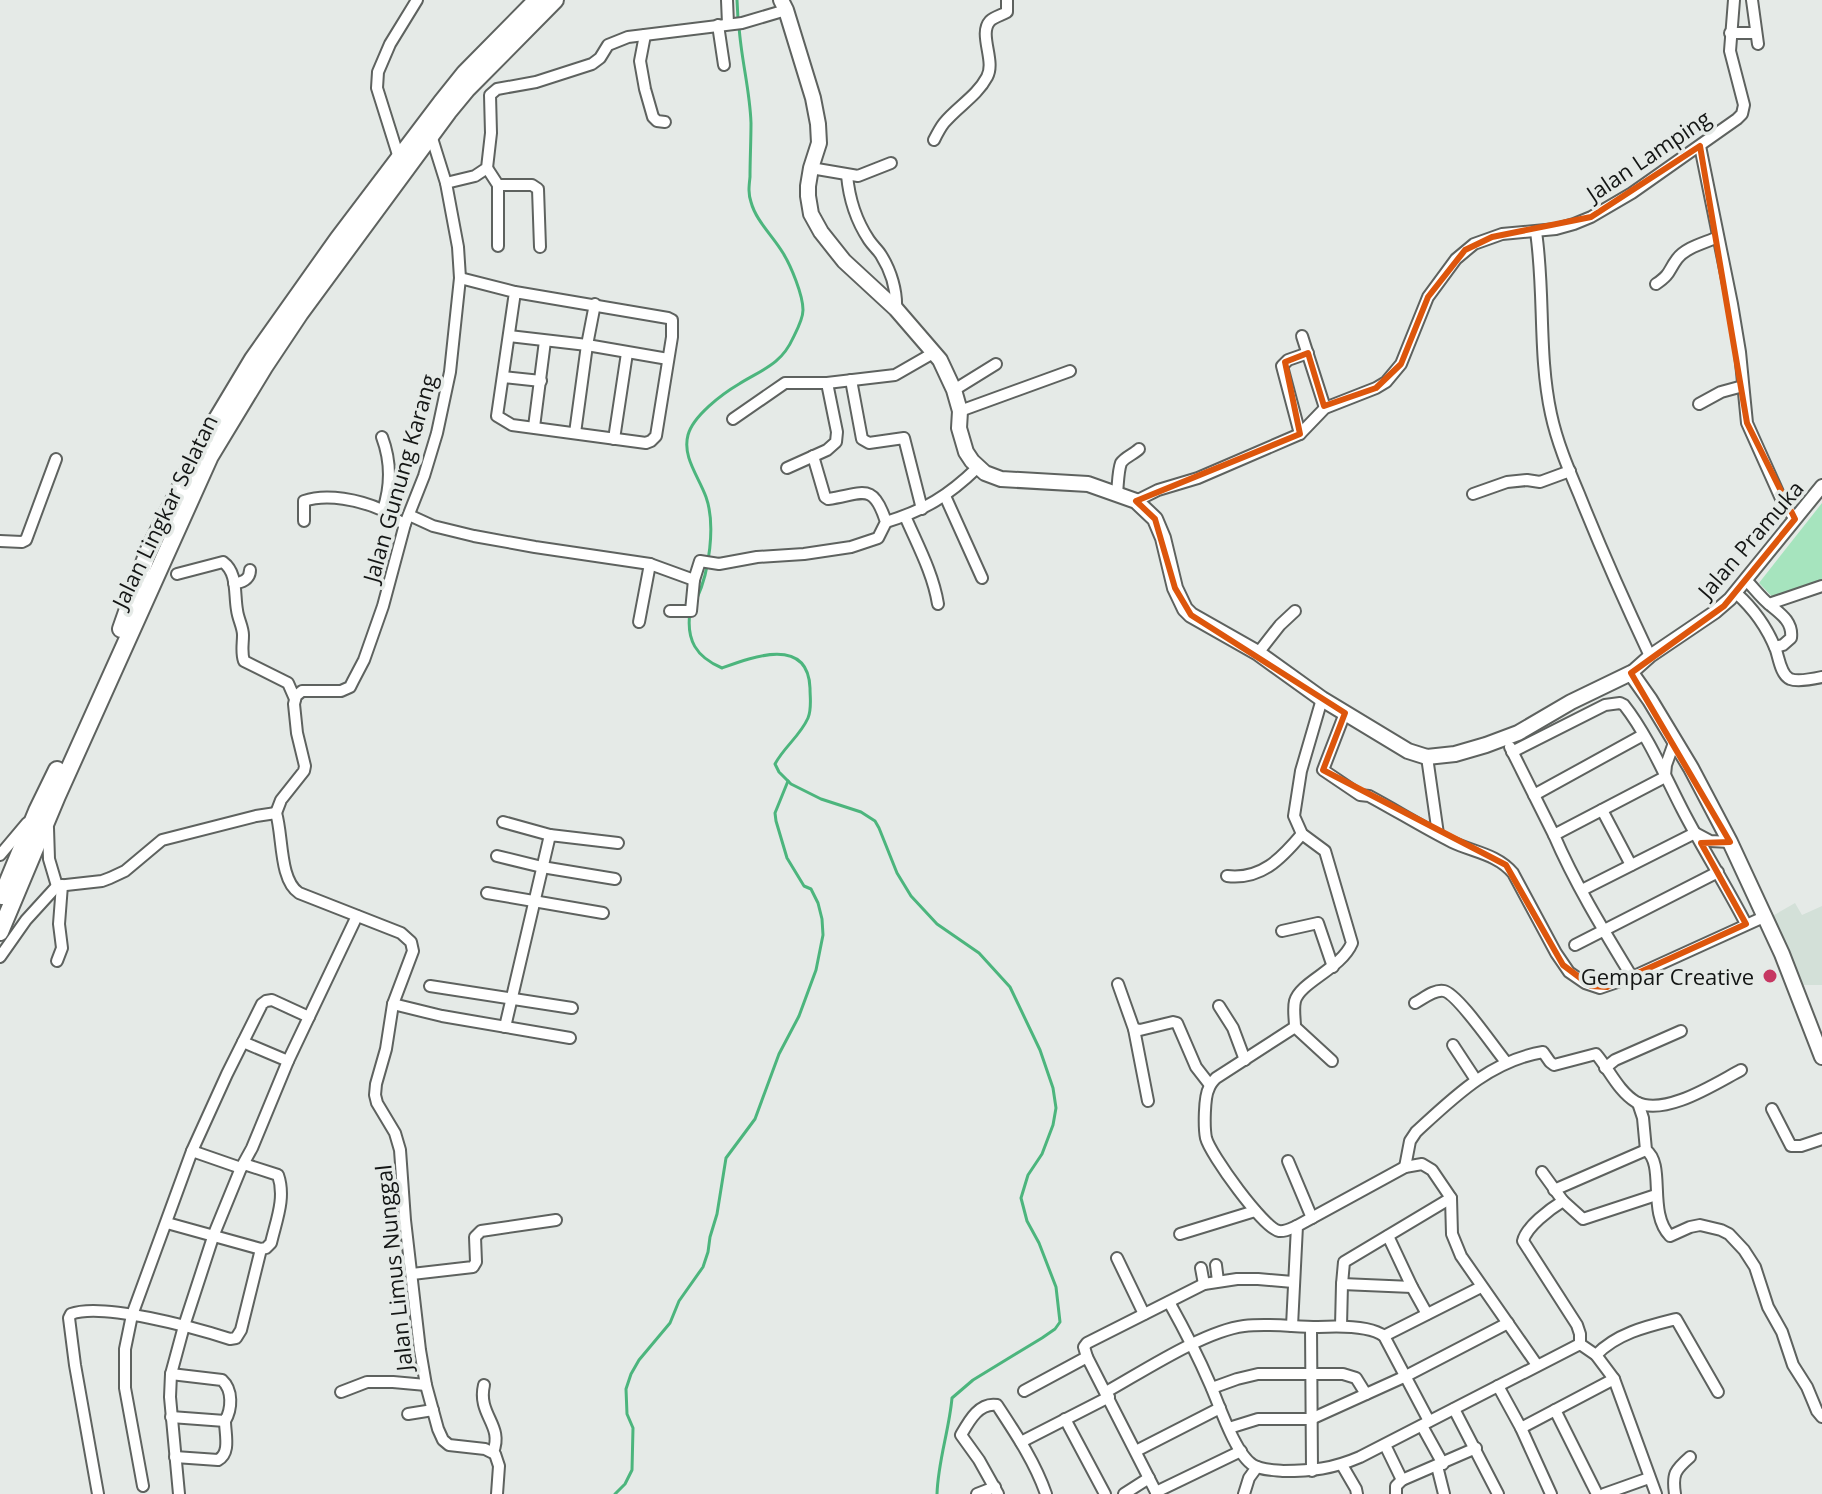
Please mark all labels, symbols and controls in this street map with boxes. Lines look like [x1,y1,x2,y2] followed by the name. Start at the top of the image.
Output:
[1578,102,1716,209] street label: Jalan Lamping
[354,370,443,587] street label: Jalan Gunung Karang
[103,409,224,615] street label: Jalan Lingkar Selatan
[1689,474,1810,606] street label: Jalan Pramuka
[1581,961,1754,991] place label: Gempar Creative
[1761,967,1779,985] marker: Gempar Creative
[367,1163,419,1375] street label: Jalan Limus Nunggal

